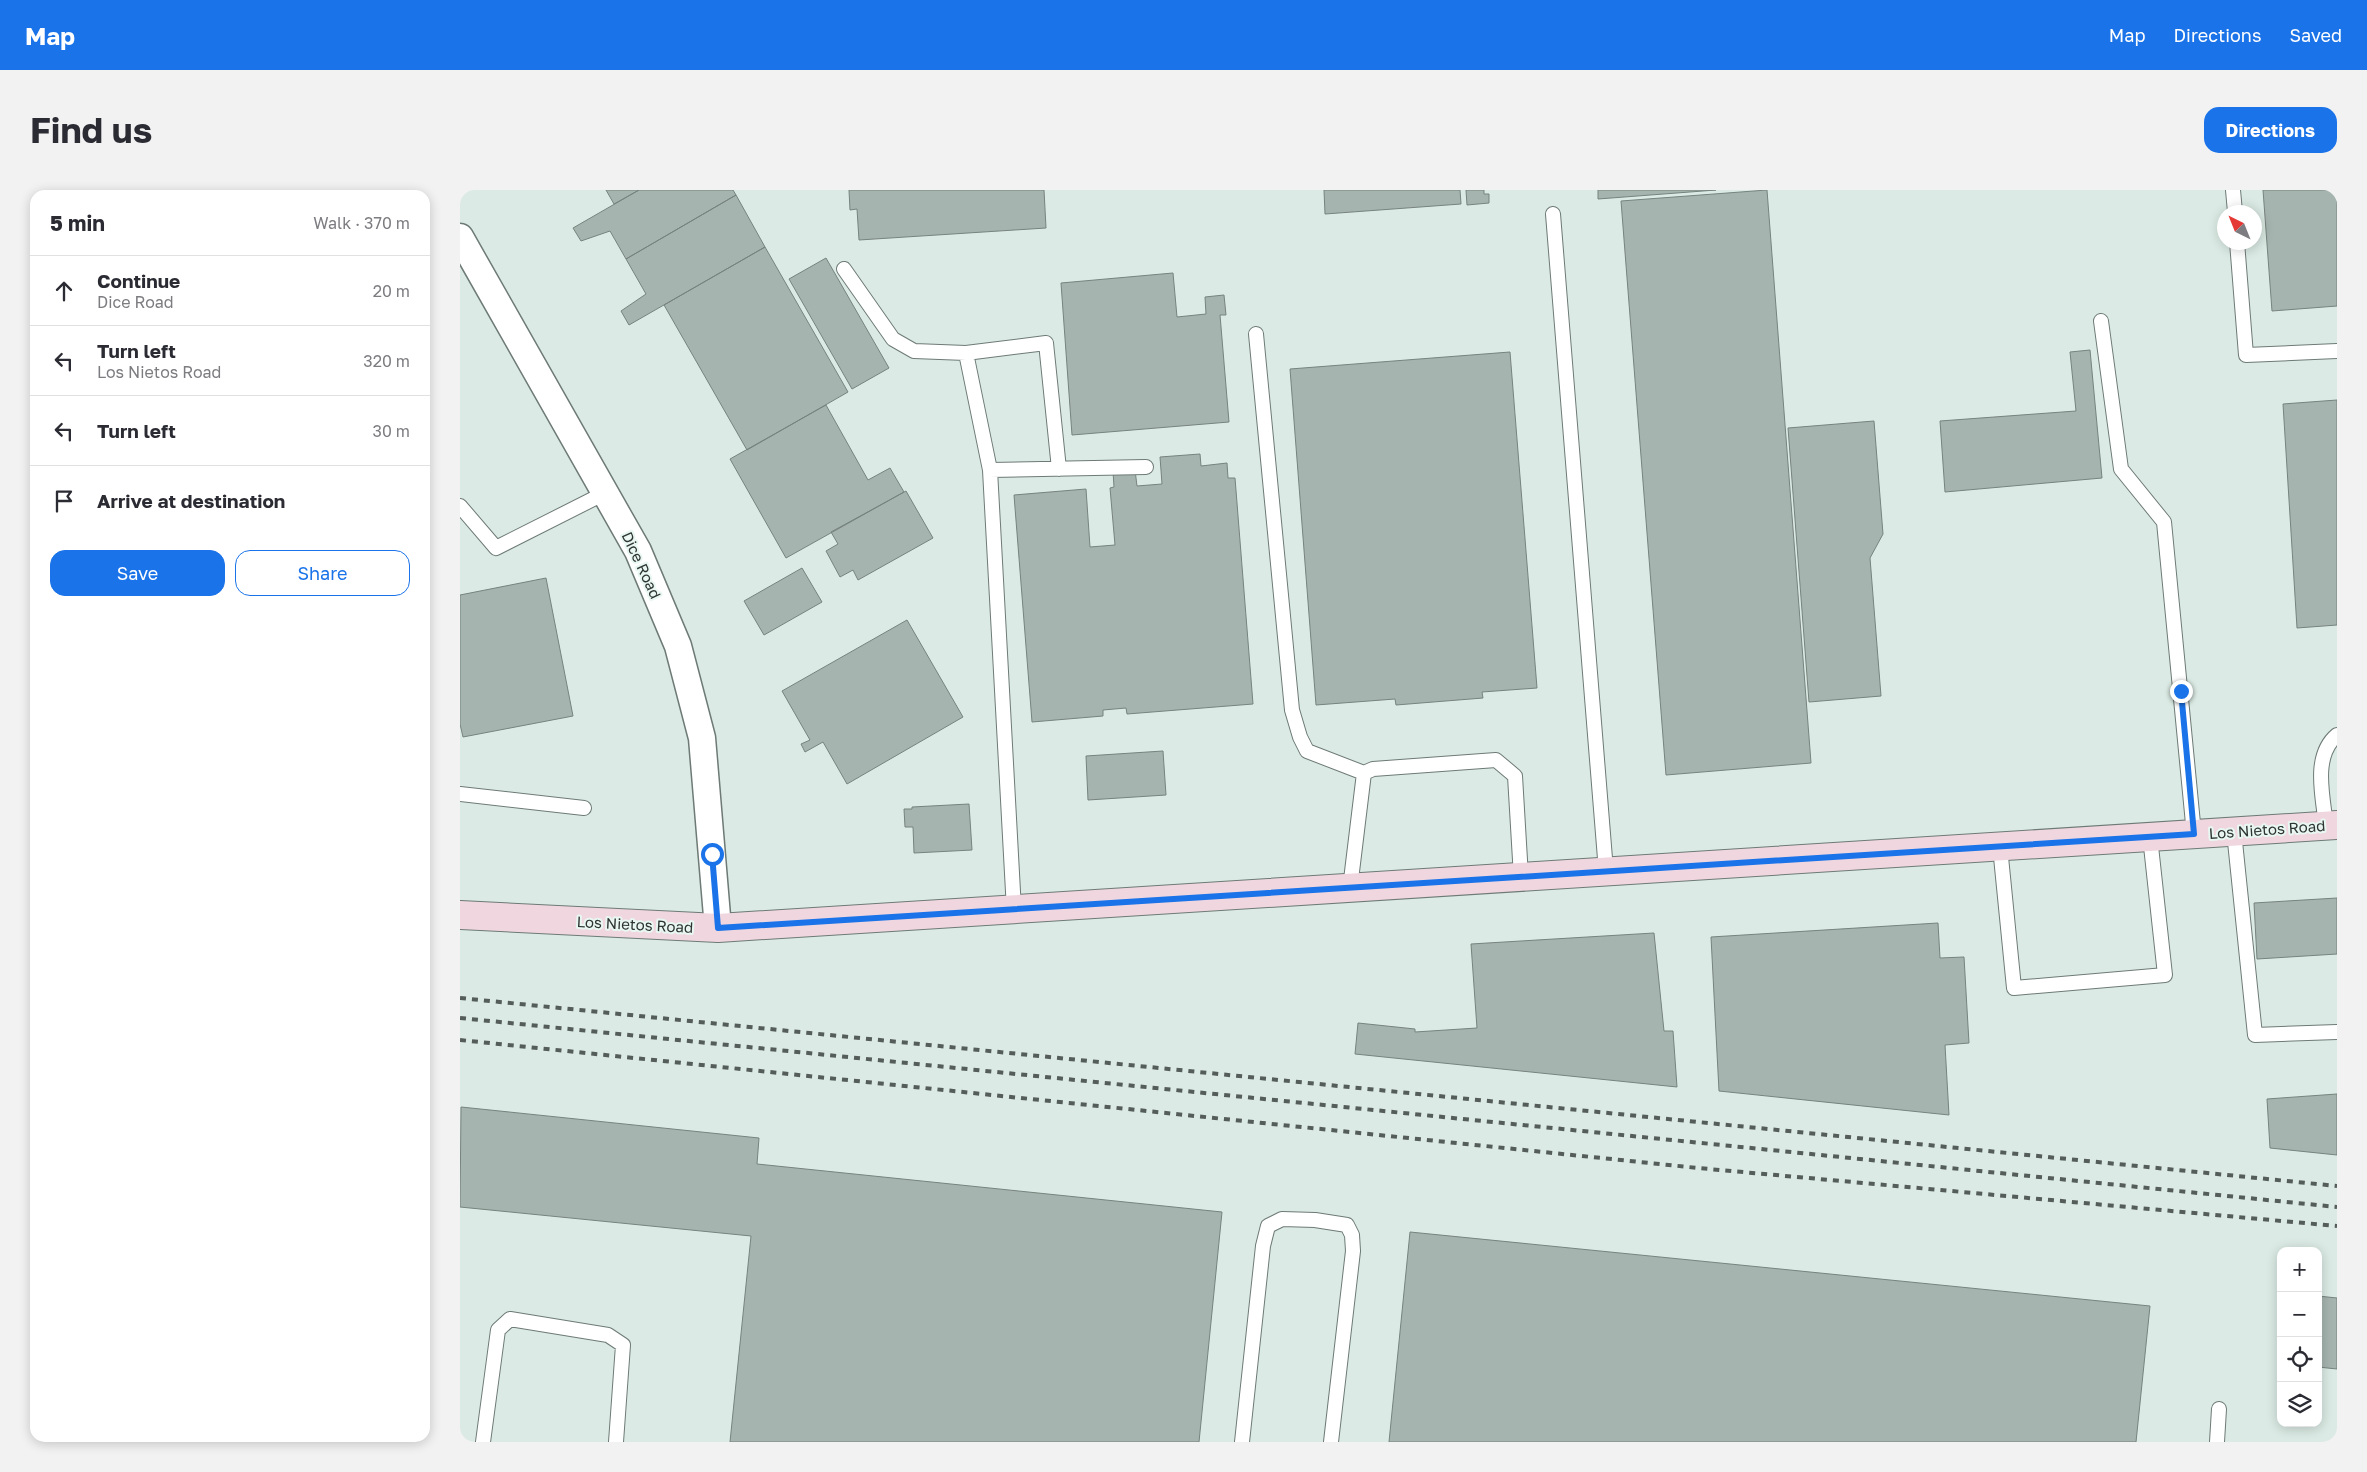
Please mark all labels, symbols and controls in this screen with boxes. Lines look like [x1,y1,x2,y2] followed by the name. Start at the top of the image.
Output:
[25,21,75,50] text: Map
[2109,24,2145,46] text: Map
[2173,24,2261,46] text: Directions
[2289,24,2342,46] text: Saved
[2204,107,2337,153] button: Directions
[30,109,152,151] text: Find us
[2217,205,2262,250] north arrow
[50,210,105,236] text: 5 min
[313,213,410,233] text: Walk · 370 m
[97,269,180,292] text: Continue
[50,277,78,305] icon: ahead
[373,281,410,301] text: 20 m
[97,292,174,312] text: Dice Road
[97,339,176,362] text: Turn left
[50,347,78,375] icon: left
[363,351,410,371] text: 320 m
[97,362,221,382] text: Los Nietos Road
[50,417,78,445] icon: left
[97,419,176,442] text: Turn left
[373,421,410,441] text: 30 m
[50,487,78,515] icon: arrive
[97,489,285,512] text: Arrive at destination
[619,529,665,601] street label: Dice Road
[50,550,225,596] button: Save
[235,550,410,596] button: Share
[2170,680,2193,703] route end
[2208,816,2326,842] street label: Los Nietos Road
[701,843,724,866] route start
[576,912,694,936] street label: Los Nietos Road
[2277,1247,2322,1427] map controls
[2277,1247,2322,1292] button: +
[2277,1292,2322,1337] button: −
[2277,1337,2322,1382] button: locate
[2277,1382,2322,1427] button: layers

